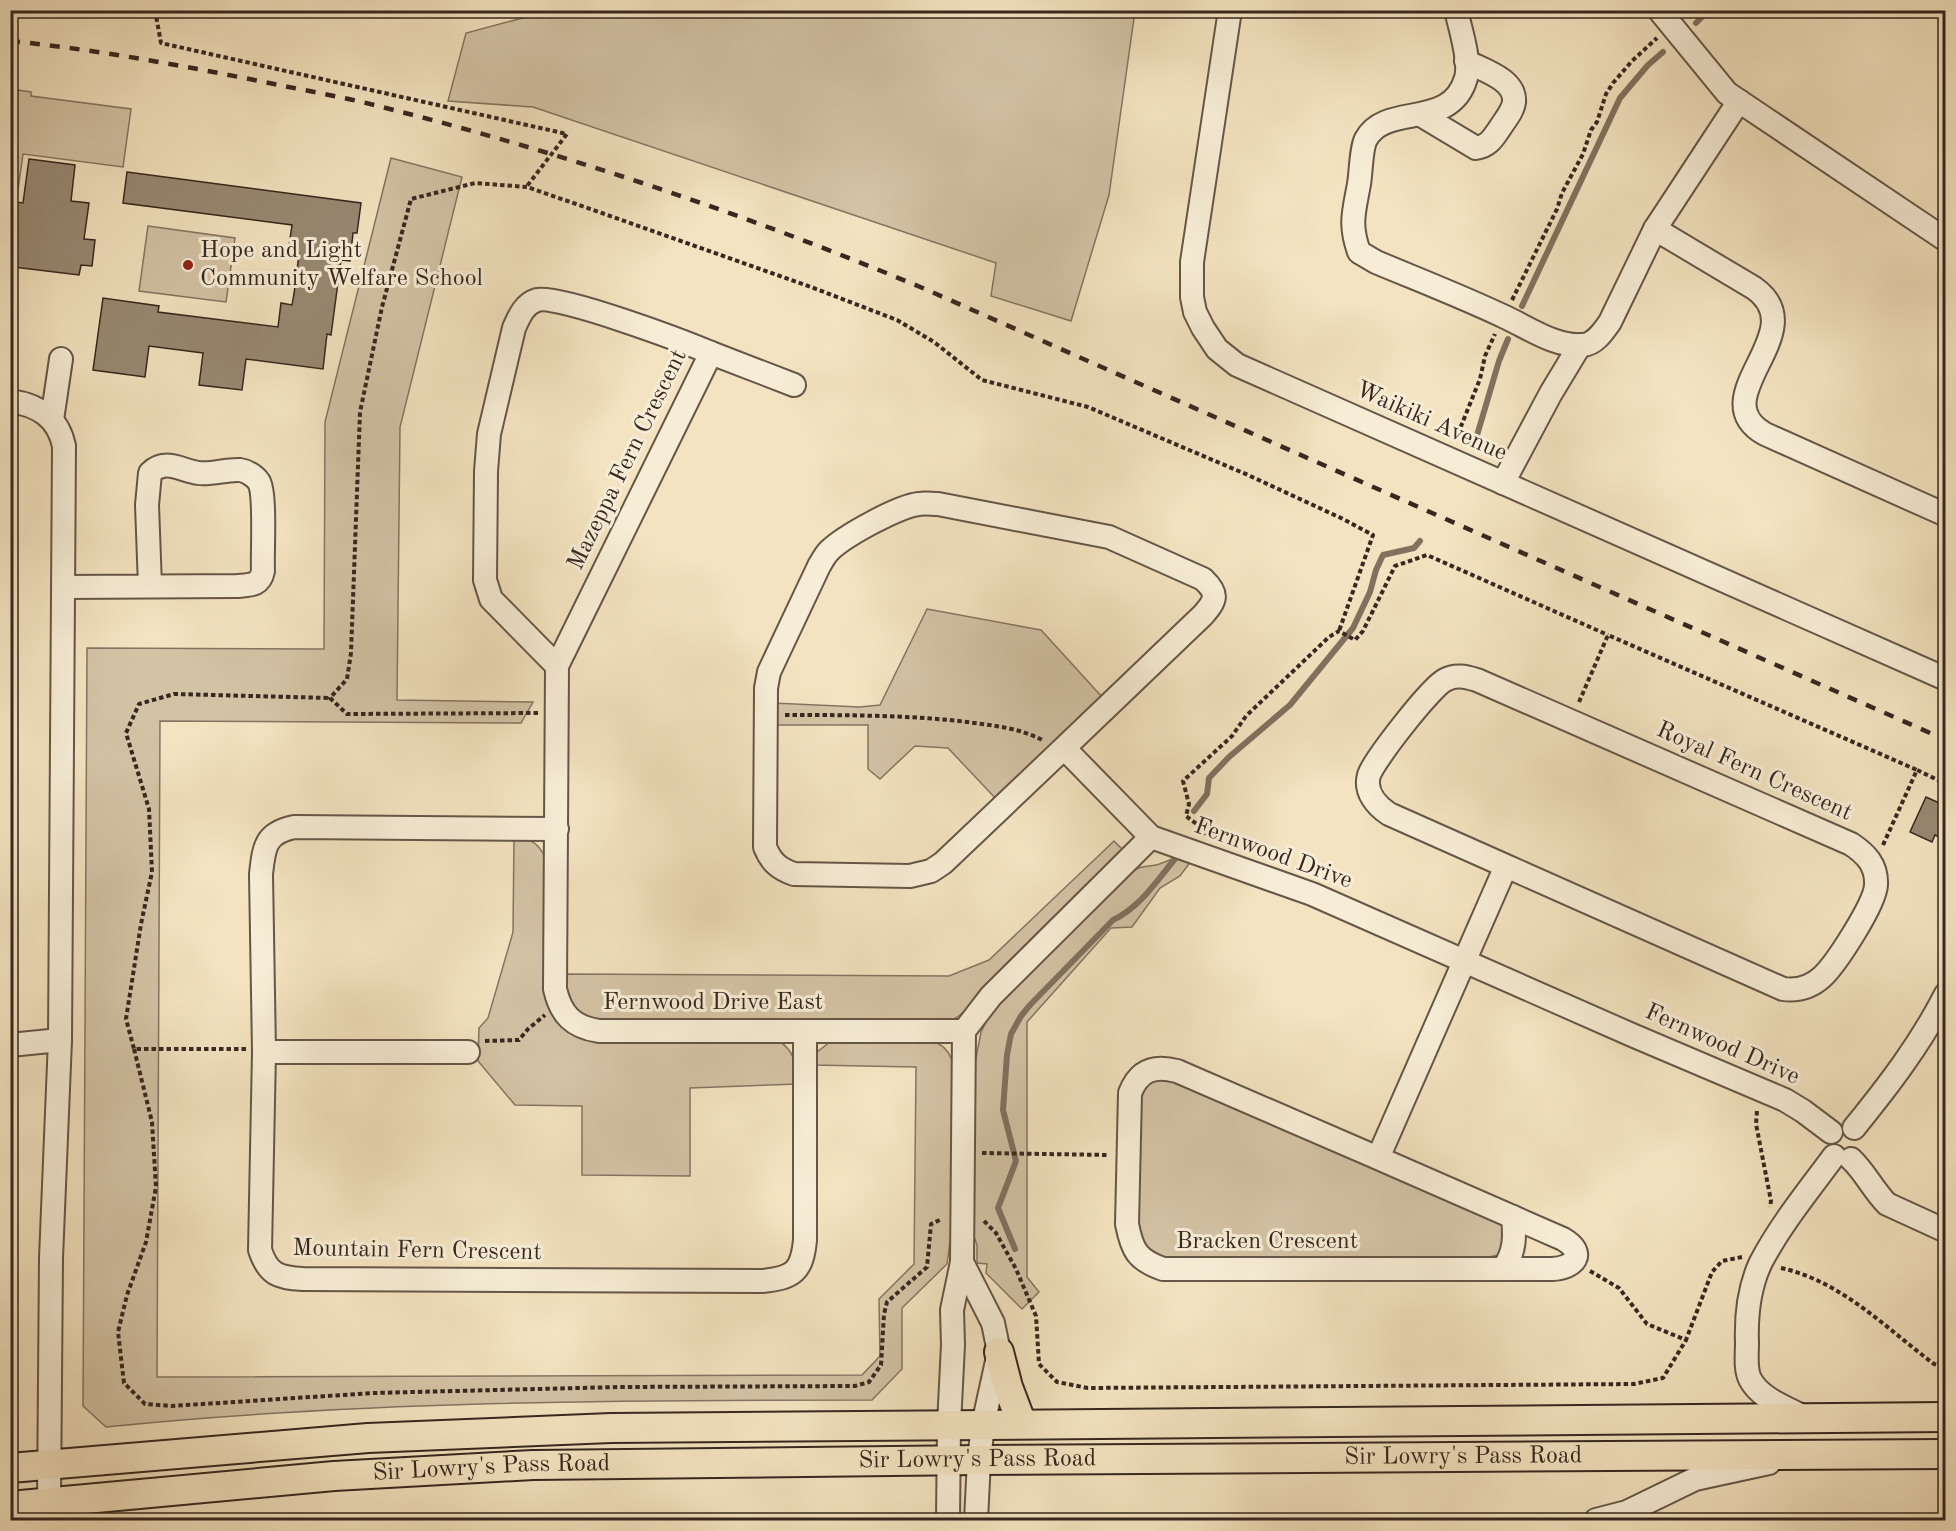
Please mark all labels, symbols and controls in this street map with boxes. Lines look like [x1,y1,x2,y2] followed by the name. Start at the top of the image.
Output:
[200,239,483,291] place label: Hope and Light Community Welfare School
[181,258,195,272] marker: Hope and Light Community Welfare School
[564,346,692,574] street label: Mazeppa Fern Crescent
[1352,378,1510,466] street label: Waikiki Avenue
[1653,718,1855,826] street label: Royal Fern Crescent
[1191,814,1355,894] street label: Fernwood Drive
[603,991,823,1015] street label: Fernwood Drive East
[1641,1000,1803,1090] street label: Fernwood Drive
[1176,1230,1358,1254] street label: Bracken Crescent
[292,1237,542,1265] street label: Mountain Fern Crescent
[1344,1444,1582,1470] street label: Sir Lowry's Pass Road
[858,1447,1096,1473] street label: Sir Lowry's Pass Road
[372,1452,610,1486] street label: Sir Lowry's Pass Road

